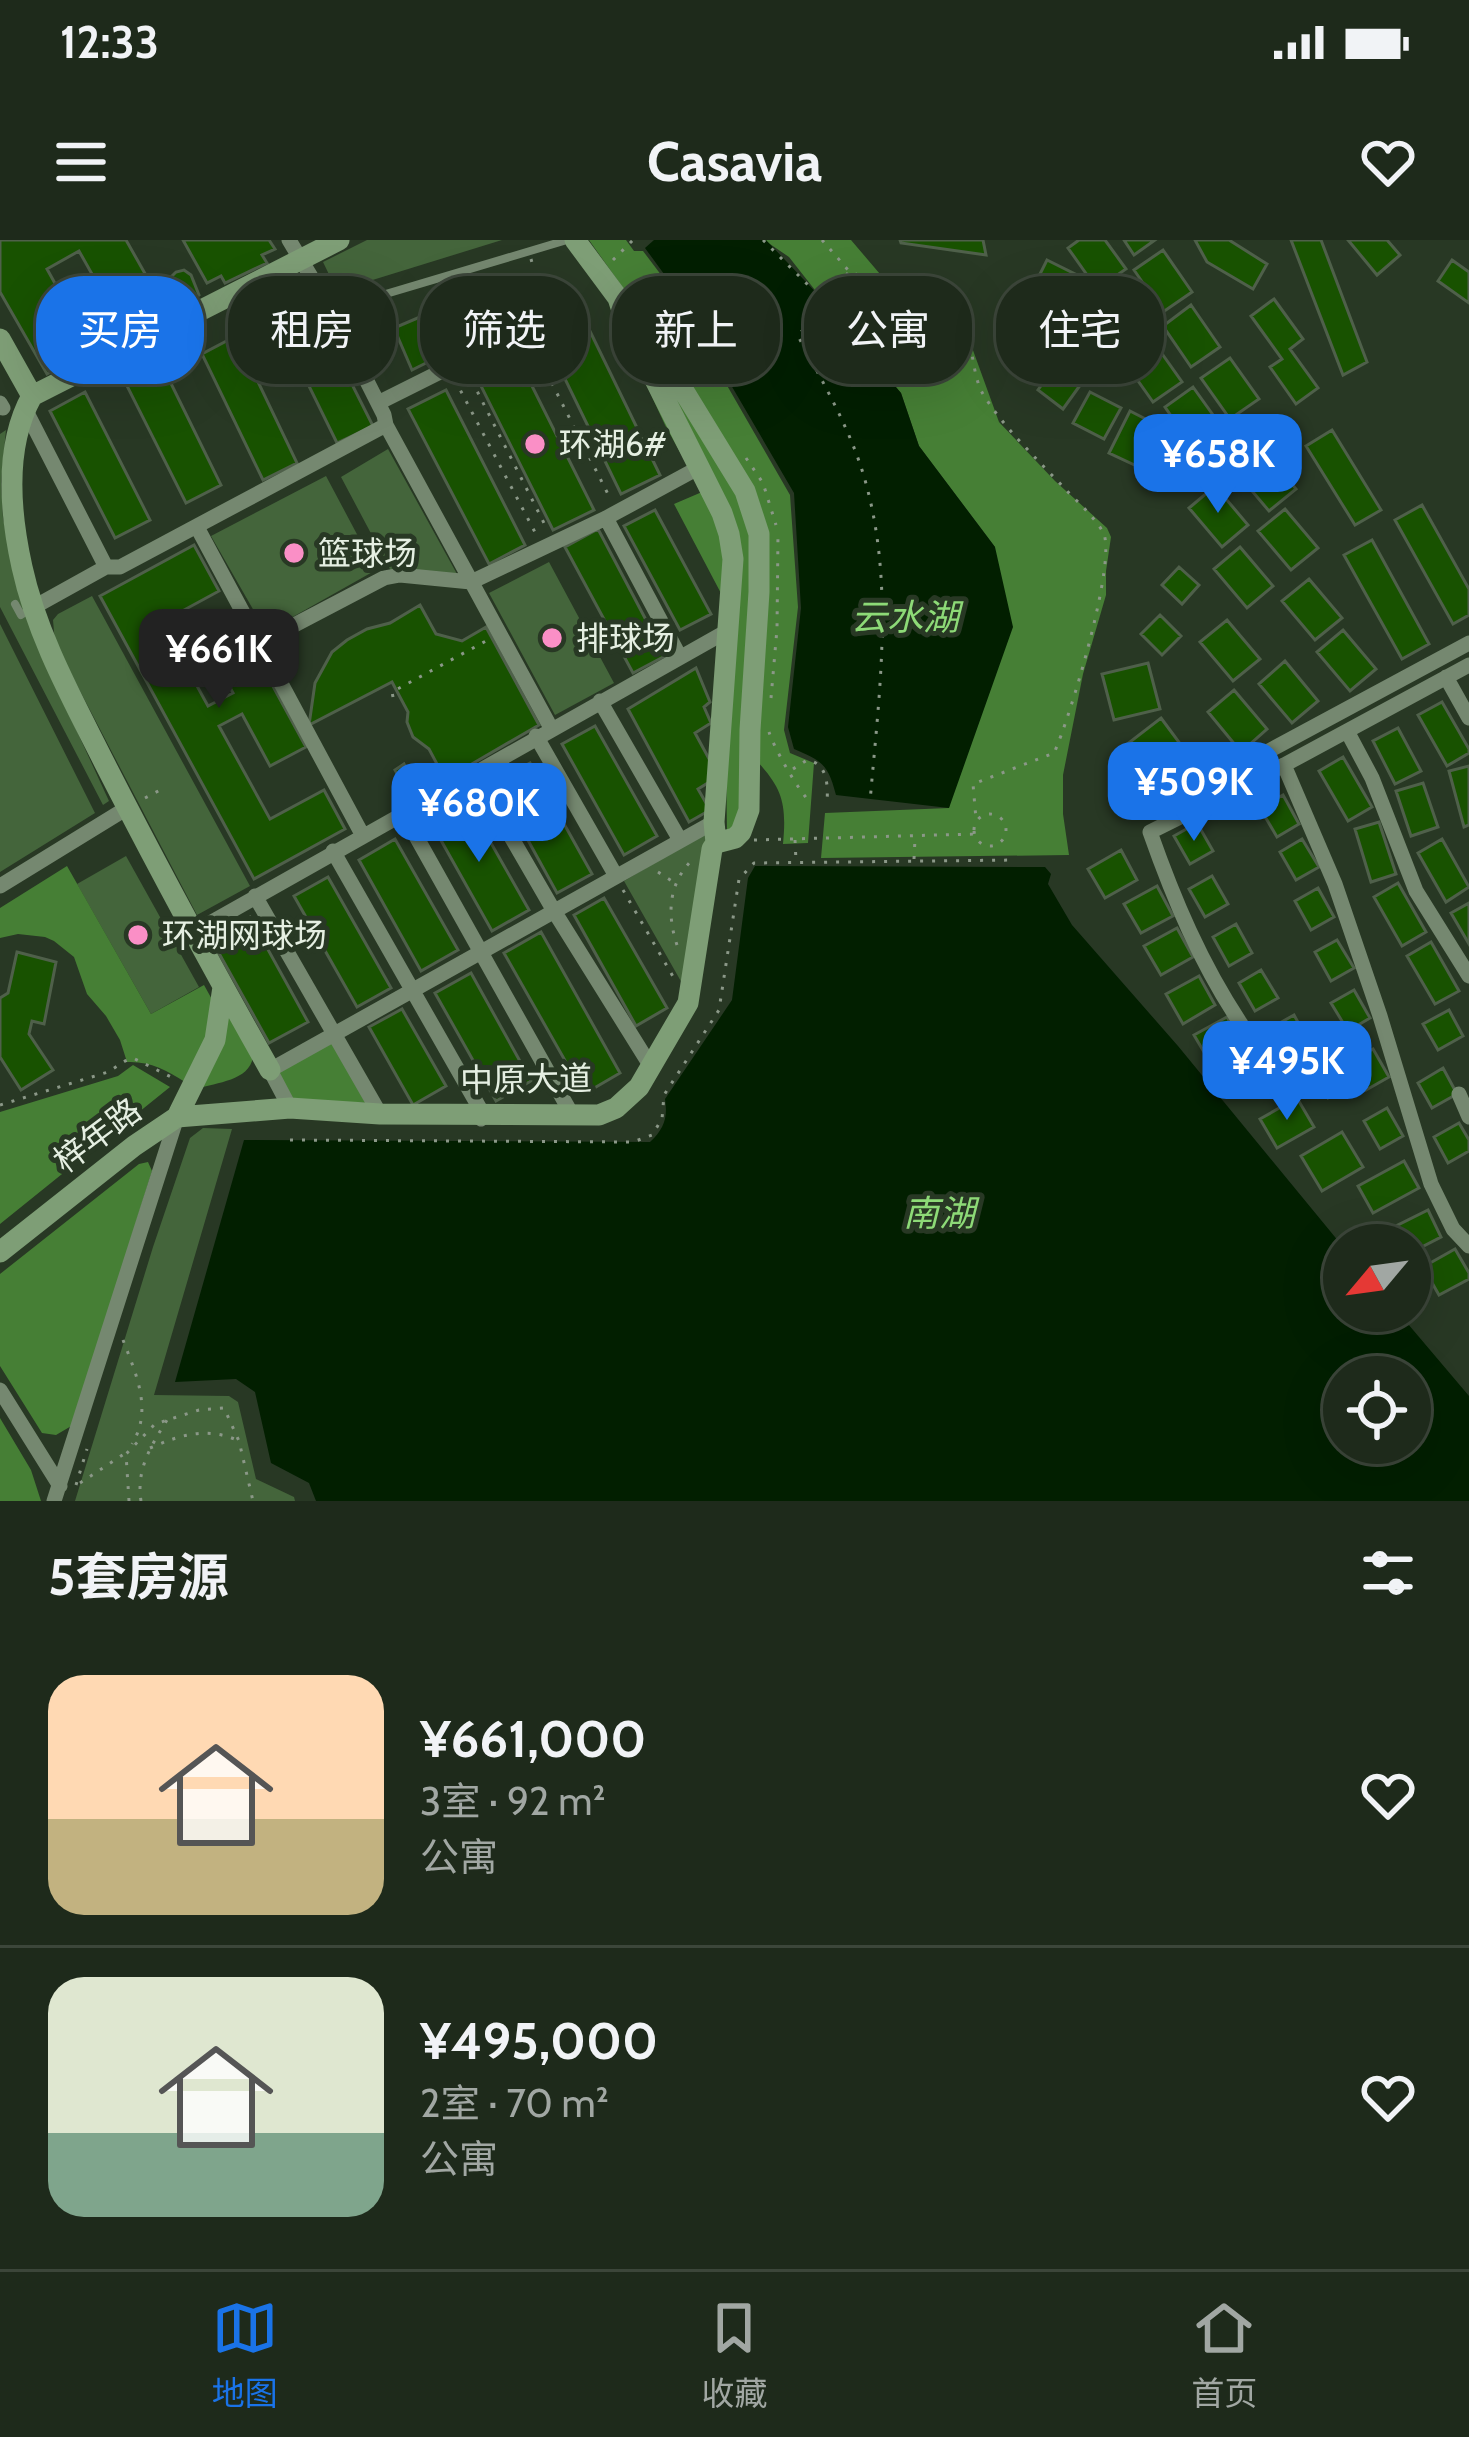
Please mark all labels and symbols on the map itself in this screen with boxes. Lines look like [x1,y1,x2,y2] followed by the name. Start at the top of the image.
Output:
[1134,414,1302,516] pin: ¥658K
[559,424,667,464] place label: 环湖6#
[522,431,548,457] marker: 环湖6#
[318,533,417,573] place label: 篮球场
[281,540,307,566] marker: 篮球场
[851,595,964,639] water label: 云水湖
[135,609,303,711] pin: ¥661K
[576,618,675,658] place label: 排球场
[539,625,565,651] marker: 排球场
[1110,742,1278,844] pin: ¥509K
[395,763,563,865] pin: ¥680K
[162,915,327,955] place label: 环湖网球场
[125,922,151,948] marker: 环湖网球场
[1203,1021,1371,1123] pin: ¥495K
[460,1058,592,1100] street label: 中原大道
[45,1089,149,1181] street label: 梓年路
[903,1191,980,1235] water label: 南湖
[1323,1224,1431,1332] north arrow

